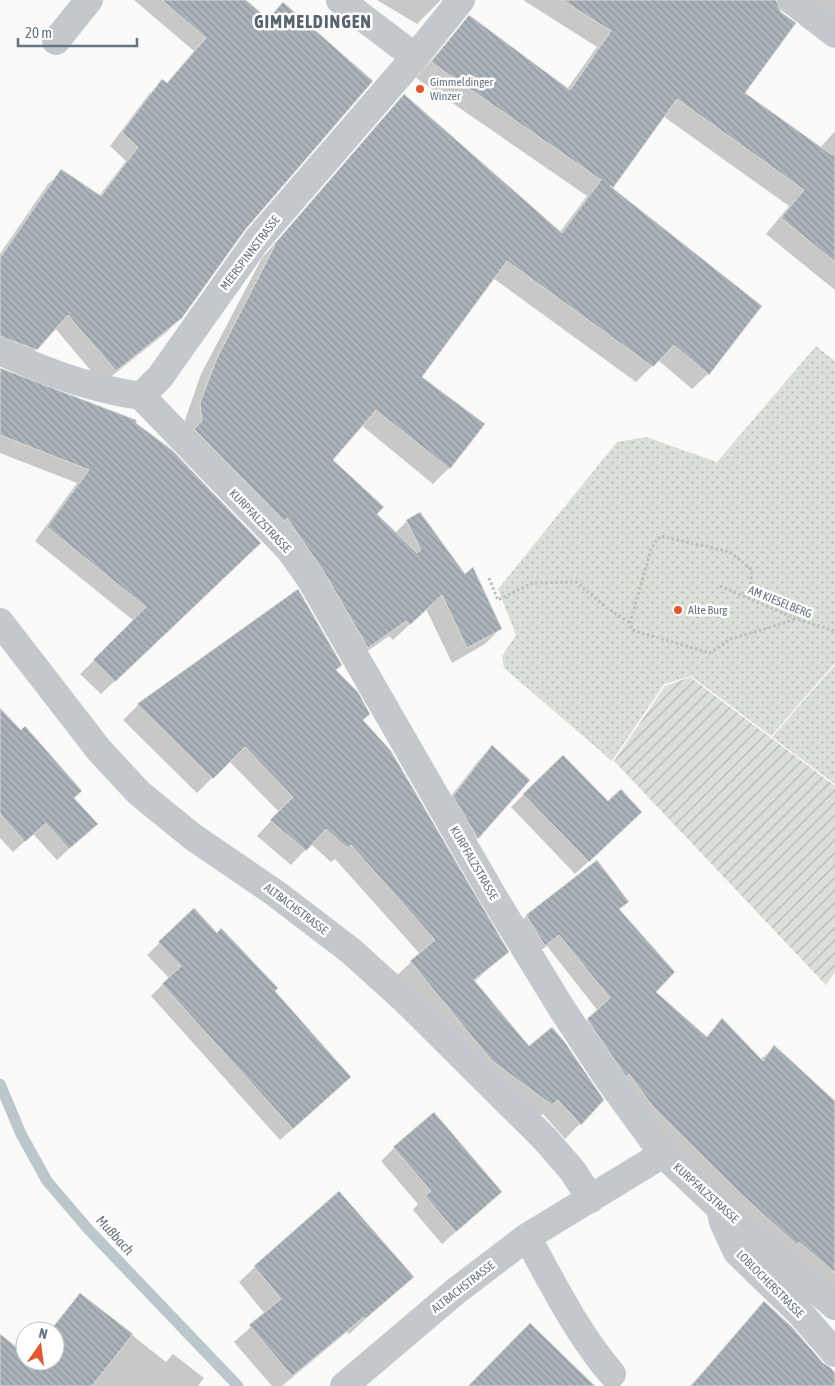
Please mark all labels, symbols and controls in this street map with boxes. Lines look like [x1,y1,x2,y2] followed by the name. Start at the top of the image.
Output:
[254,11,372,32] district label: GIMMELDINGEN
[18,15,136,47] scale bar
[25,24,52,41] text: 20 m
[430,75,494,103] place label: Gimmeldinger Winzer
[414,83,426,95] marker: Gimmeldinger Winzer
[217,213,283,293] street label: MEERSPINNSTRASSE
[226,486,294,556] street label: KURPFALZSTRASSE
[746,583,814,621] street label: AM KIESELBERG
[688,603,728,617] place label: Alte Burg
[672,604,684,616] marker: Alte Burg
[447,824,501,902] street label: KURPFALZSTRASSE
[261,881,331,937] street label: ALTBACHSTRASSE
[671,1160,741,1226] street label: KURPFALZSTRASSE
[93,1212,137,1258] water label: Mußbach
[733,1247,807,1321] street label: LOBLOCHERSTRASSE
[429,1258,497,1316] street label: ALTBACHSTRASSE
[15,1321,65,1371] north arrow
[37,1325,49,1342] text: N

